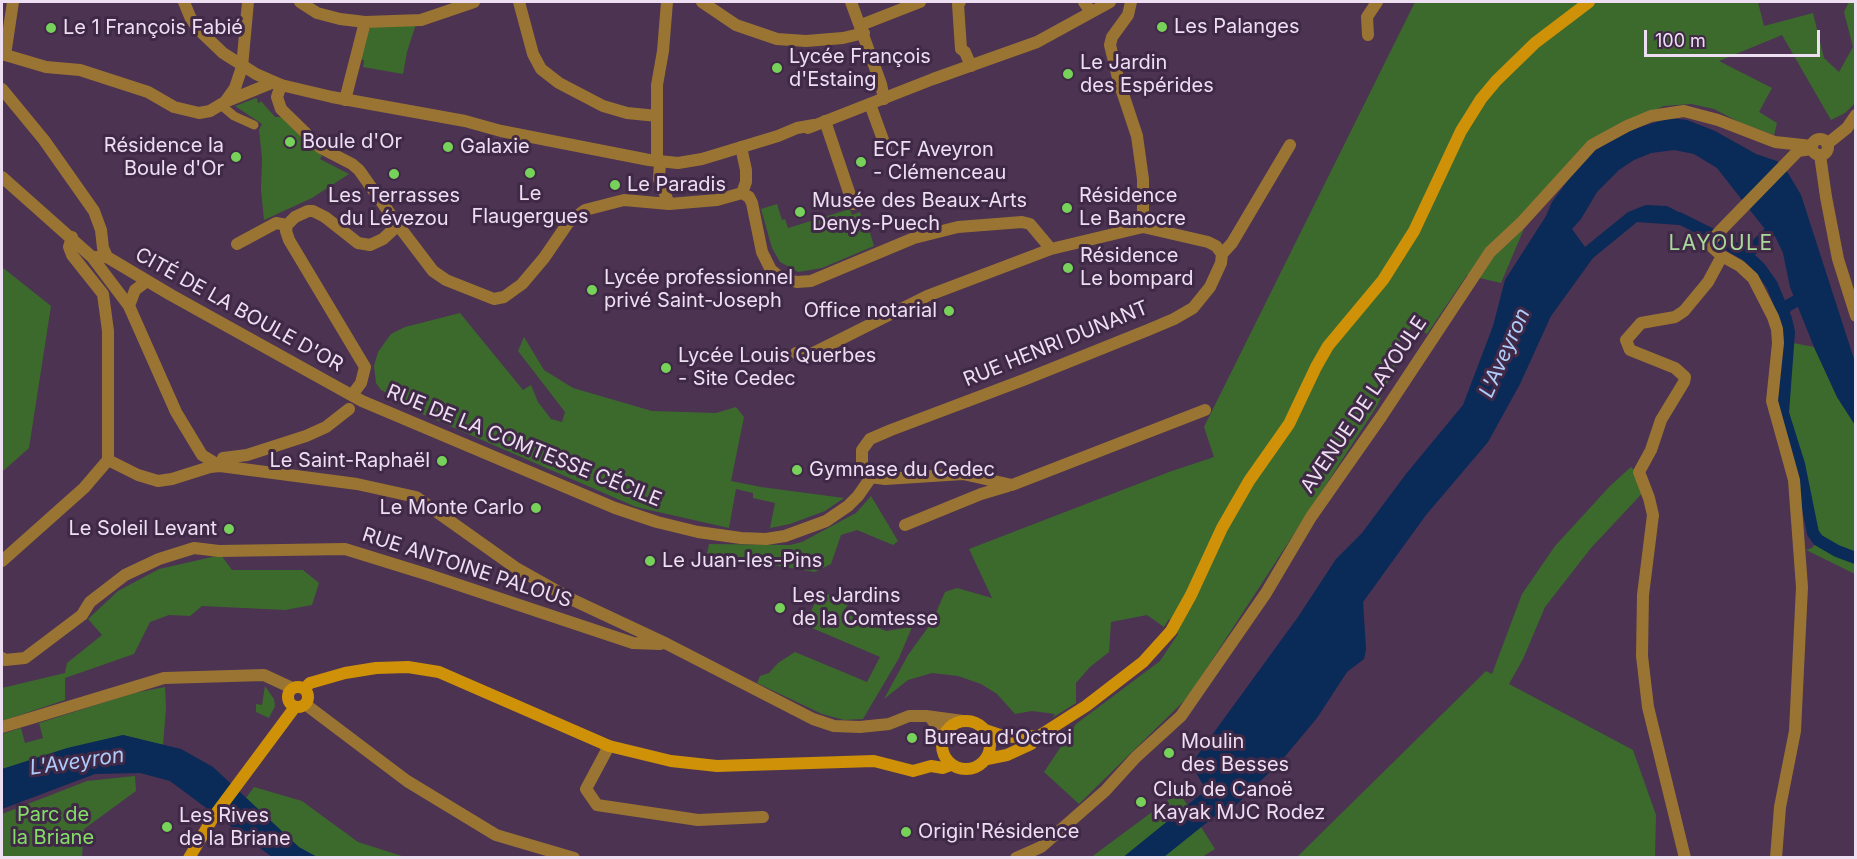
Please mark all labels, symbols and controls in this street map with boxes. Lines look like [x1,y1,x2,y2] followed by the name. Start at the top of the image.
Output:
[1174,15,1300,39] place label: Les Palanges
[63,16,243,40] place label: Le 1 François Fabié
[1647,18,1822,56] scale bar
[1155,20,1169,34] marker: Les Palanges
[44,21,58,35] marker: Le 1 François Fabié
[1655,30,1706,51] text: 100 m
[789,45,931,92] place label: Lycée François d'Estaing
[1080,51,1214,98] place label: Le Jardin des Espérides
[770,61,784,75] marker: Lycée François d'Estaing
[1061,67,1075,81] marker: Le Jardin des Espérides
[302,130,402,154] place label: Boule d'Or
[104,134,224,181] place label: Résidence la Boule d'Or
[283,135,297,149] marker: Boule d'Or
[460,135,530,159] place label: Galaxie
[873,138,1006,185] place label: ECF Aveyron - Clémenceau
[441,140,455,154] marker: Galaxie
[229,150,243,164] marker: Résidence la Boule d'Or
[854,155,868,169] marker: ECF Aveyron - Clémenceau
[523,166,537,180] marker: Le Flaugergues
[387,167,401,181] marker: Les Terrasses du Lévezou
[627,173,726,197] place label: Le Paradis
[608,178,622,192] marker: Le Paradis
[471,182,589,229] place label: Le Flaugergues
[328,184,460,231] place label: Les Terrasses du Lévezou
[1079,184,1186,231] place label: Résidence Le Banocre
[812,189,1027,236] place label: Musée des Beaux-Arts Denys-Puech
[1060,201,1074,215] marker: Résidence Le Banocre
[793,205,807,219] marker: Musée des Beaux-Arts Denys-Puech
[1668,231,1774,257] district label: LAYOULE
[131,243,347,377] street label: CITÉ DE LA BOULE D'OR
[1080,244,1193,291] place label: Résidence Le bompard
[1061,261,1075,275] marker: Résidence Le bompard
[604,266,793,313] place label: Lycée professionnel privé Saint-Joseph
[585,283,599,297] marker: Lycée professionnel privé Saint-Joseph
[960,296,1152,392] street label: RUE HENRI DUNANT
[804,299,937,323] place label: Office notarial
[942,304,956,318] marker: Office notarial
[1474,304,1536,402] water label: L'Aveyron
[1296,312,1432,498] street label: AVENUE DE LAYOULE
[678,344,876,391] place label: Lycée Louis Querbes - Site Cedec
[659,361,673,375] marker: Lycée Louis Querbes - Site Cedec
[383,380,665,512] street label: RUE DE LA COMTESSE CÉCILE
[270,449,430,473] place label: Le Saint-Raphaël
[435,454,449,468] marker: Le Saint-Raphaël
[809,458,995,482] place label: Gymnase du Cedec
[790,463,804,477] marker: Gymnase du Cedec
[379,496,524,520] place label: Le Monte Carlo
[529,501,543,515] marker: Le Monte Carlo
[68,517,217,541] place label: Le Soleil Levant
[222,522,236,536] marker: Le Soleil Levant
[359,523,575,613] street label: RUE ANTOINE PALOUS
[662,549,822,573] place label: Le Juan-les-Pins
[643,554,657,568] marker: Le Juan-les-Pins
[792,584,938,631] place label: Les Jardins de la Comtesse
[773,601,787,615] marker: Les Jardins de la Comtesse
[924,726,1072,750] place label: Bureau d'Octroi
[1181,730,1289,777] place label: Moulin des Besses
[905,731,919,745] marker: Bureau d'Octroi
[28,743,126,781] water label: L'Aveyron
[1162,746,1176,760] marker: Moulin des Besses
[1153,778,1325,825] place label: Club de Canoë Kayak MJC Rodez
[1134,795,1148,809] marker: Club de Canoë Kayak MJC Rodez
[12,803,94,850] park label: Parc de la Briane
[179,804,291,851] place label: Les Rives de la Briane
[160,820,174,834] marker: Les Rives de la Briane
[918,820,1079,844] place label: Origin'Résidence
[899,825,913,839] marker: Origin'Résidence

